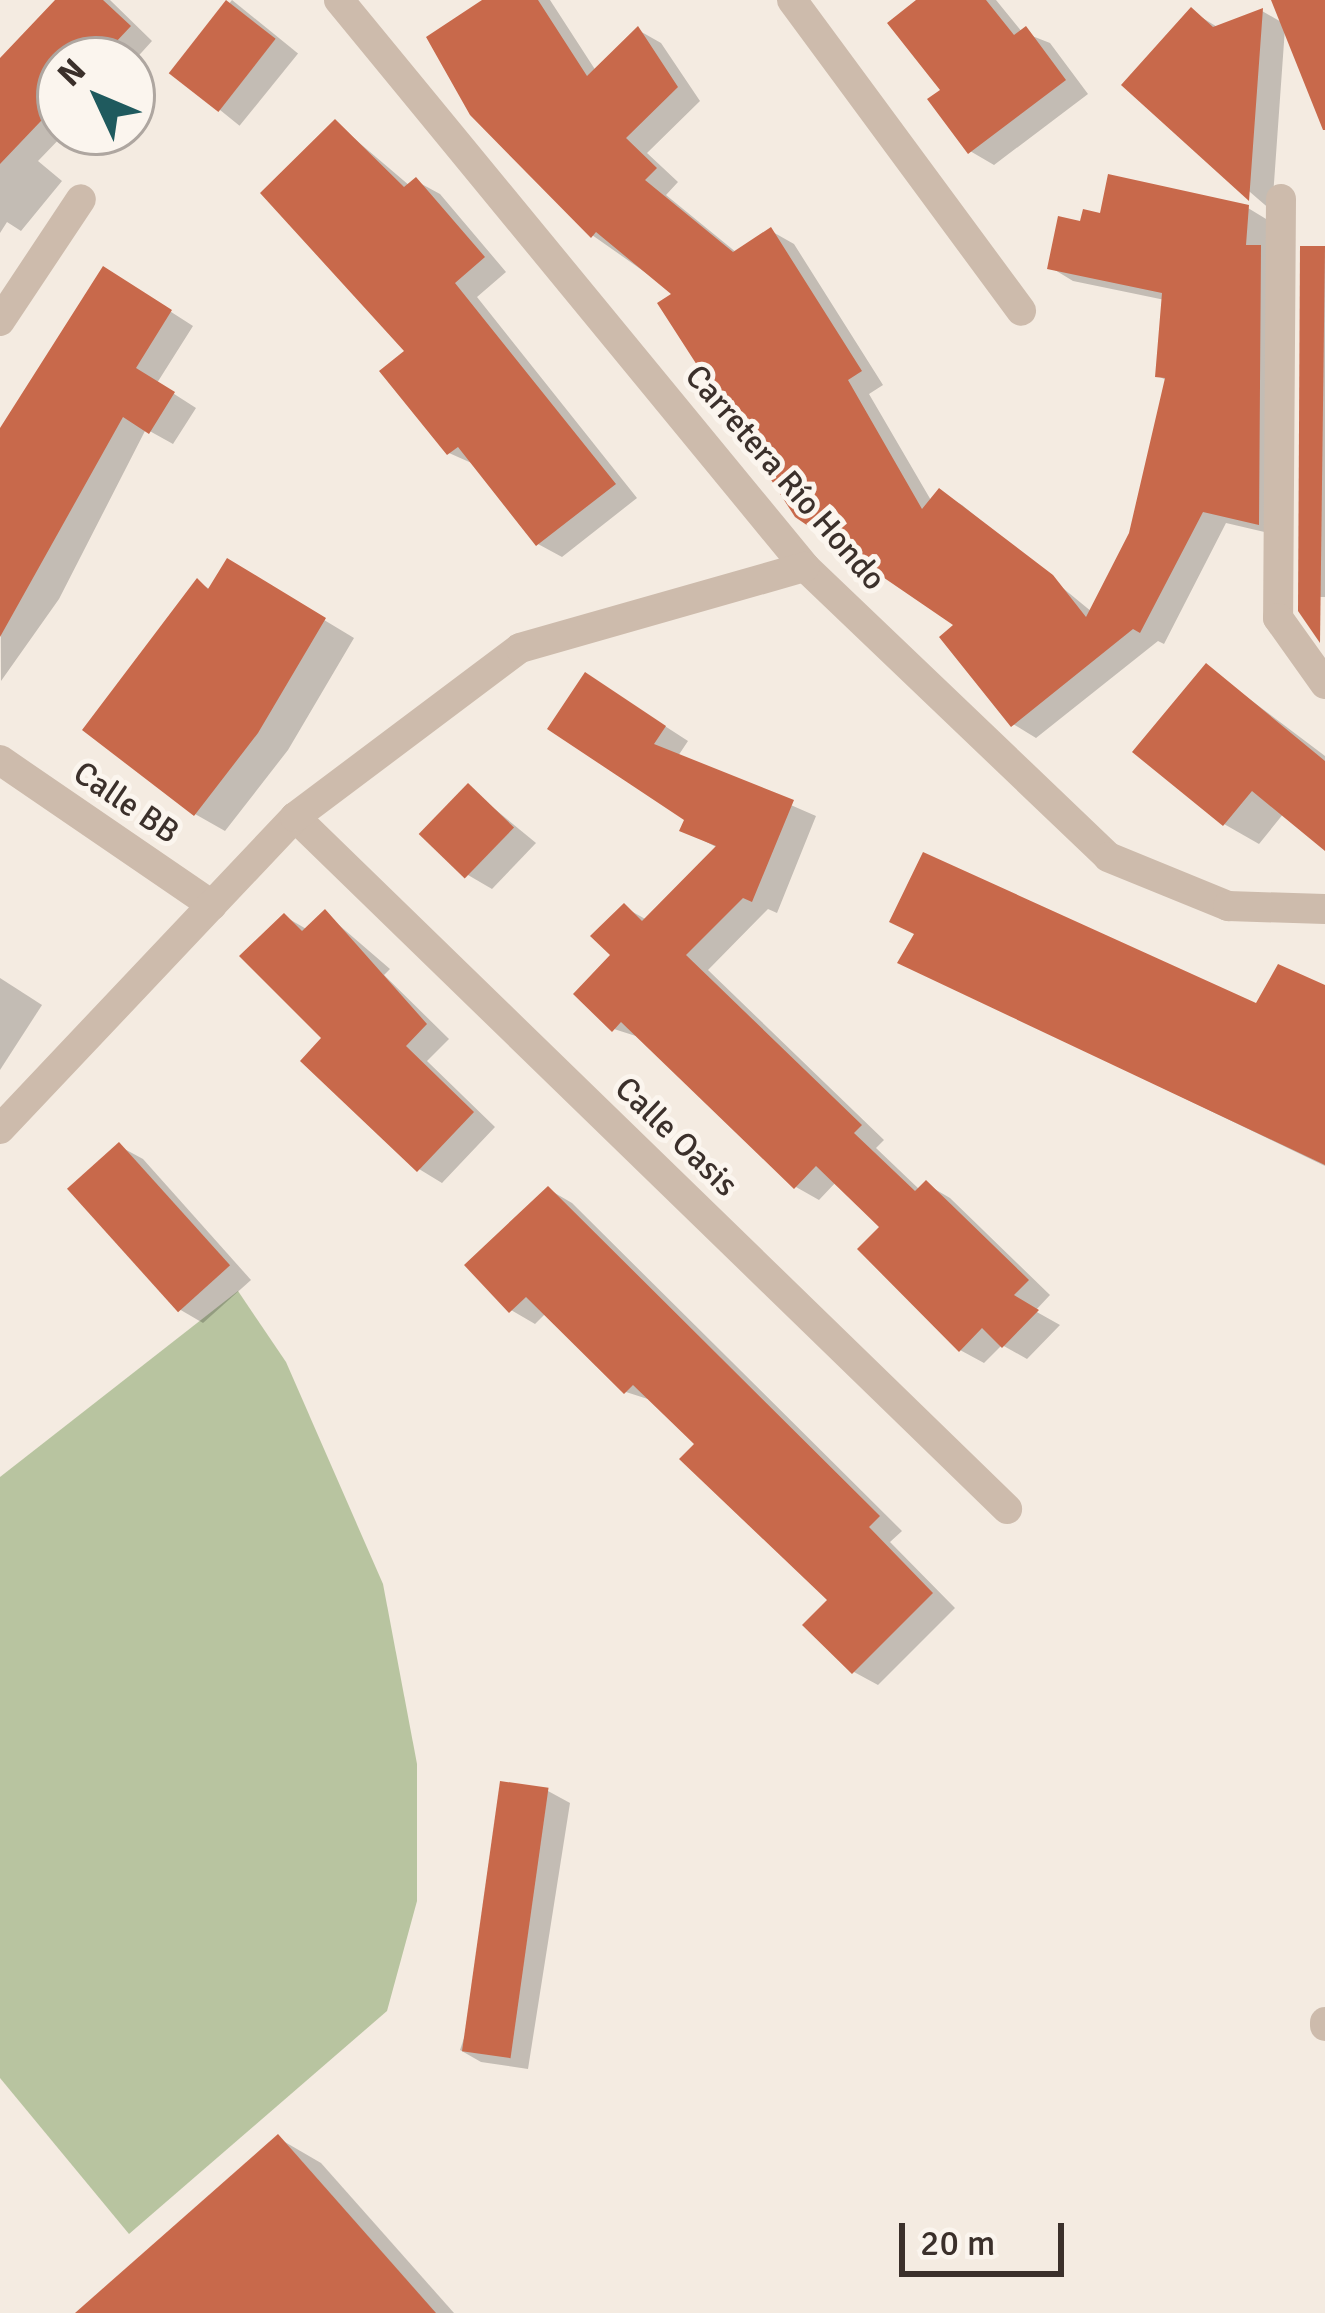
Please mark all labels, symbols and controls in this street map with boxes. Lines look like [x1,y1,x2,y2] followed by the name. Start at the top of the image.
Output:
[36,36,156,156] north arrow
[49,50,95,95] text: N
[676,357,894,599] street label: Carretera Río Hondo
[66,753,186,853] street label: Calle BB
[607,1069,745,1205] street label: Calle Oasis
[905,2199,1070,2273] scale bar
[920,2221,996,2266] text: 20 m

